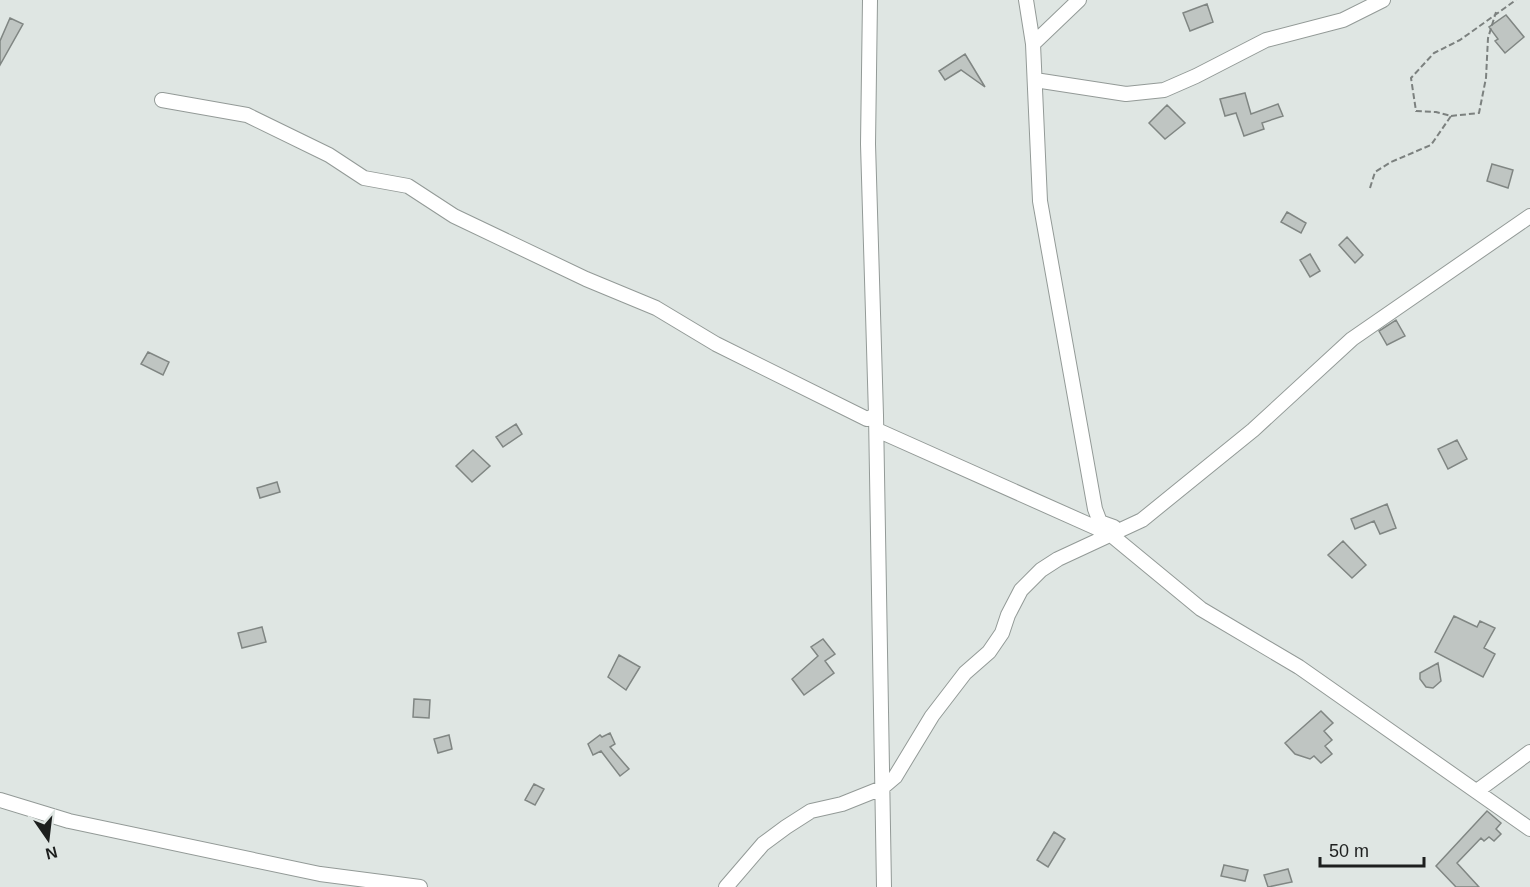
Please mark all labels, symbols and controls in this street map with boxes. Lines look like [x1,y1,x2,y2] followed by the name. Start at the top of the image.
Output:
[18,809,78,869] north arrow
[1320,830,1424,868] scale bar
[1329,841,1369,861] text: 50 m
[44,843,59,863] text: N

